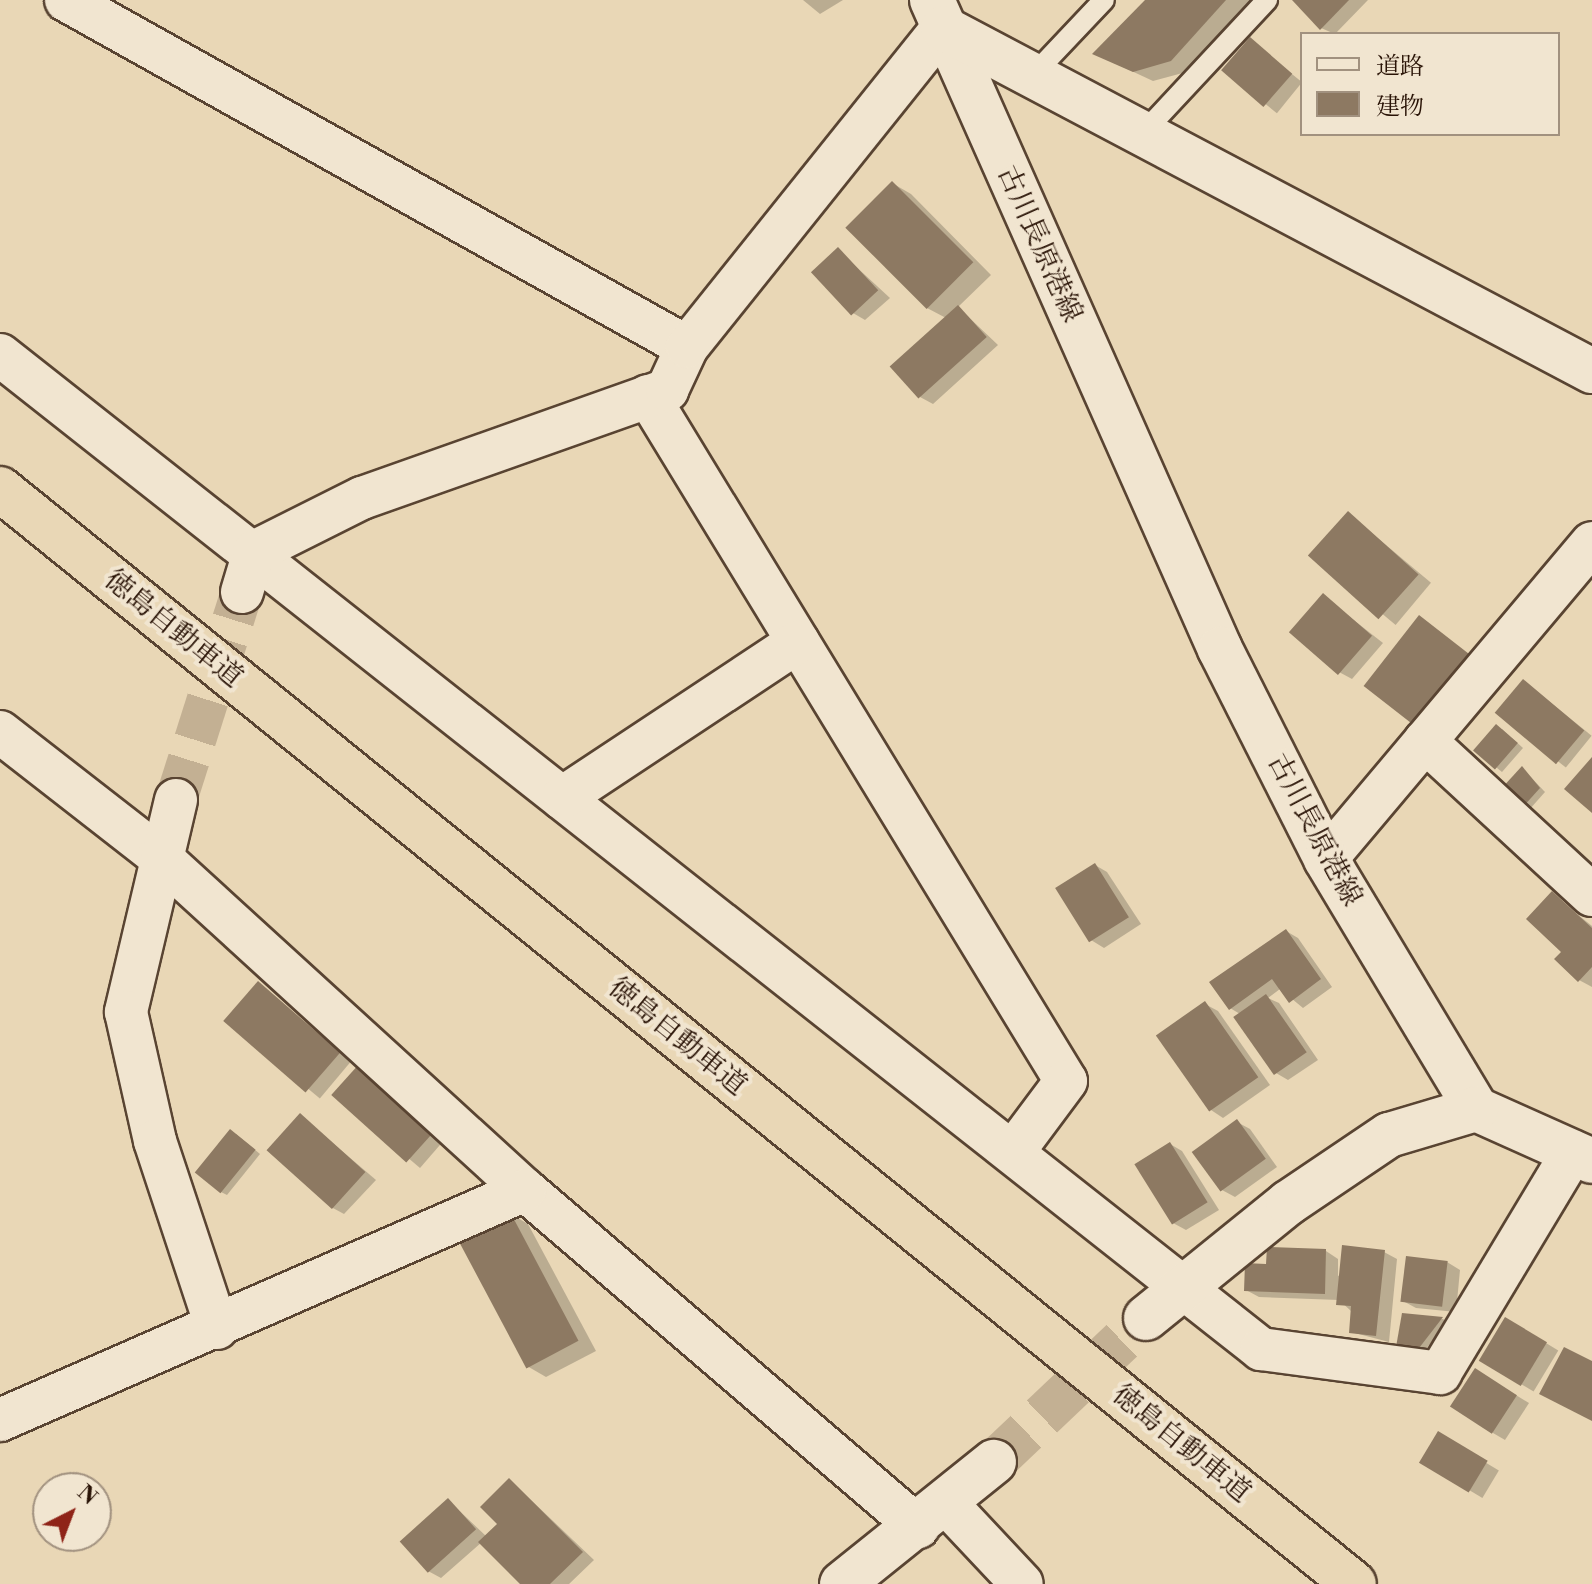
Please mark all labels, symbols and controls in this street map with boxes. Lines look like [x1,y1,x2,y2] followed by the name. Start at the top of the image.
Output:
[1300,32,1560,136] legend
[1376,52,1424,82] text: 道路
[1376,92,1424,122] text: 建物
[989,160,1089,328] street label: 古川長原港線
[97,563,249,695] street label: 徳島自動車道
[1260,748,1368,912] street label: 古川長原港線
[601,971,753,1103] street label: 徳島自動車道
[1105,1378,1257,1510] street label: 徳島自動車道
[32,1472,112,1552] north arrow
[72,1479,103,1511] text: N

